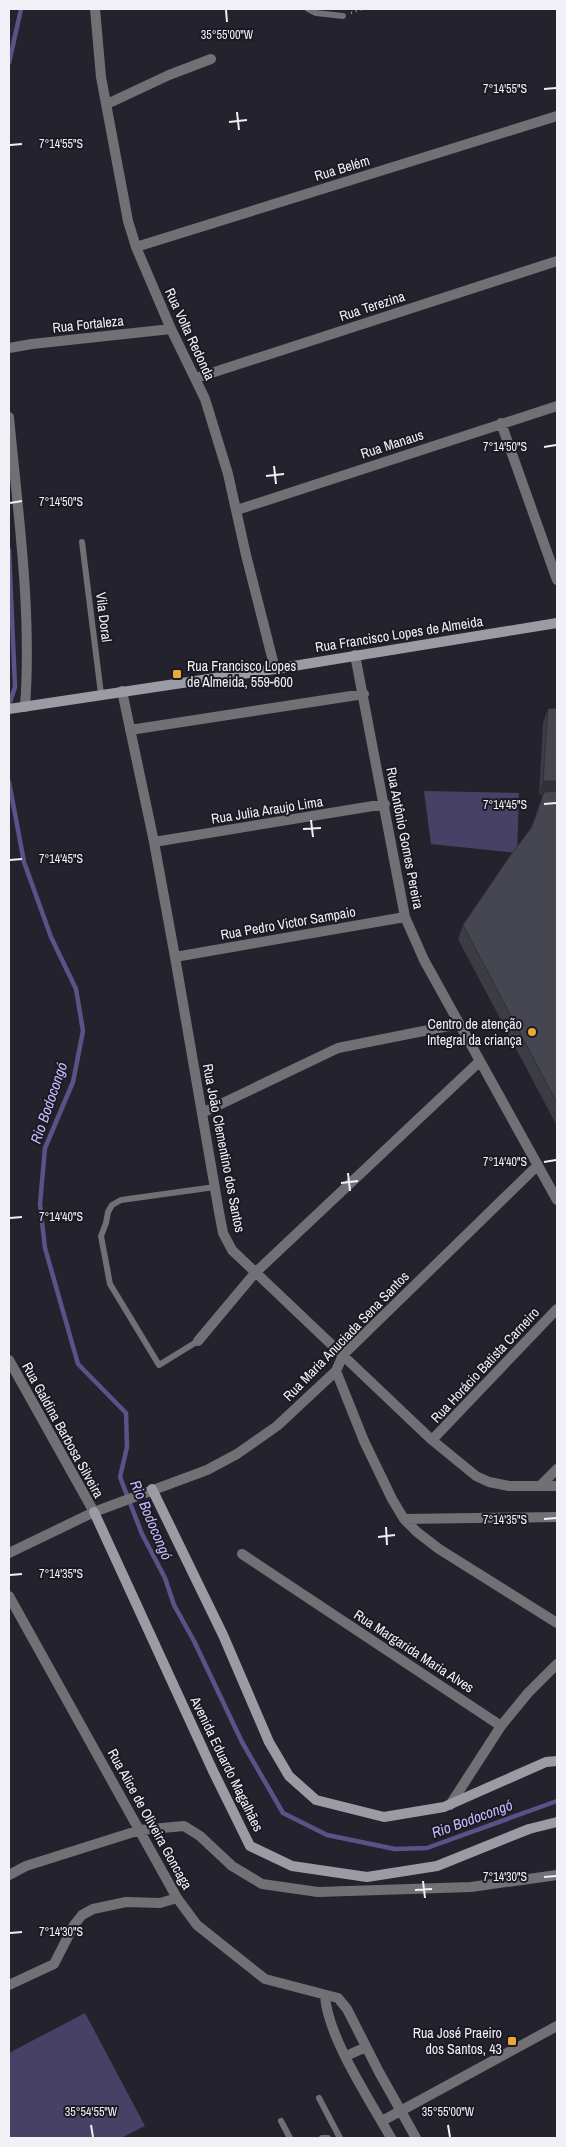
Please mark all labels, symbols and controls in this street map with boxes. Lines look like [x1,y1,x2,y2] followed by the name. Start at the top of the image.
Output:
[201,27,254,43] text: 35°55'00"W
[483,81,527,97] text: 7°14'55"S
[39,136,83,152] text: 7°14'55"S
[312,151,372,185] street label: Rua Belém
[161,285,219,383] street label: Rua Volta Redonda
[337,287,408,325] street label: Rua Terezina
[51,311,125,337] street label: Rua Fortaleza
[358,425,426,463] street label: Rua Manaus
[483,439,527,455] text: 7°14'50"S
[39,494,83,510] text: 7°14'50"S
[92,591,116,643] street label: Vila Doral
[314,612,485,656] street label: Rua Francisco Lopes de Almeida
[187,657,296,691] place label: Rua Francisco Lopes de Almeida, 559-600
[171,668,183,680] marker: Rua Francisco Lopes de Almeida, 559-600
[382,765,428,911] street label: Rua Antônio Gomes Pereira
[210,792,325,828] street label: Rua Julia Araujo Lima
[483,797,527,813] text: 7°14'45"S
[39,851,83,867] text: 7°14'45"S
[219,902,357,944] street label: Rua Pedro Victor Sampaio
[427,1015,523,1049] place label: Centro de atenção Integral da criança
[526,1026,538,1038] marker: Centro de atenção Integral da criança
[25,1059,72,1146] water label: Rio Bodocongó
[199,1062,249,1234] street label: Rua João Clementino dos Santos
[483,1154,527,1170] text: 7°14'40"S
[39,1209,83,1225] text: 7°14'40"S
[279,1267,413,1405] street label: Rua Maria Anuciada Sena Santos
[427,1304,543,1426] street label: Rua Horácio Batista Carneiro
[18,1359,108,1502] street label: Rua Galdina Barbosa Silveira
[125,1477,178,1563] water label: Rio Bodocongó
[483,1512,527,1528] text: 7°14'35"S
[39,1566,83,1582] text: 7°14'35"S
[351,1605,478,1697] street label: Rua Margarida Maria Alves
[186,1693,268,1835] street label: Avenida Eduardo Magalhães
[104,1745,197,1893] street label: Rua Alice de Oliveira Goncaga
[428,1794,515,1843] water label: Rio Bodocongó
[483,1869,527,1885] text: 7°14'30"S
[39,1924,83,1940] text: 7°14'30"S
[413,2024,502,2058] place label: Rua José Praeiro dos Santos, 43
[506,2035,518,2047] marker: Rua José Praeiro dos Santos, 43
[65,2104,118,2120] text: 35°54'55"W
[422,2104,475,2120] text: 35°55'00"W

